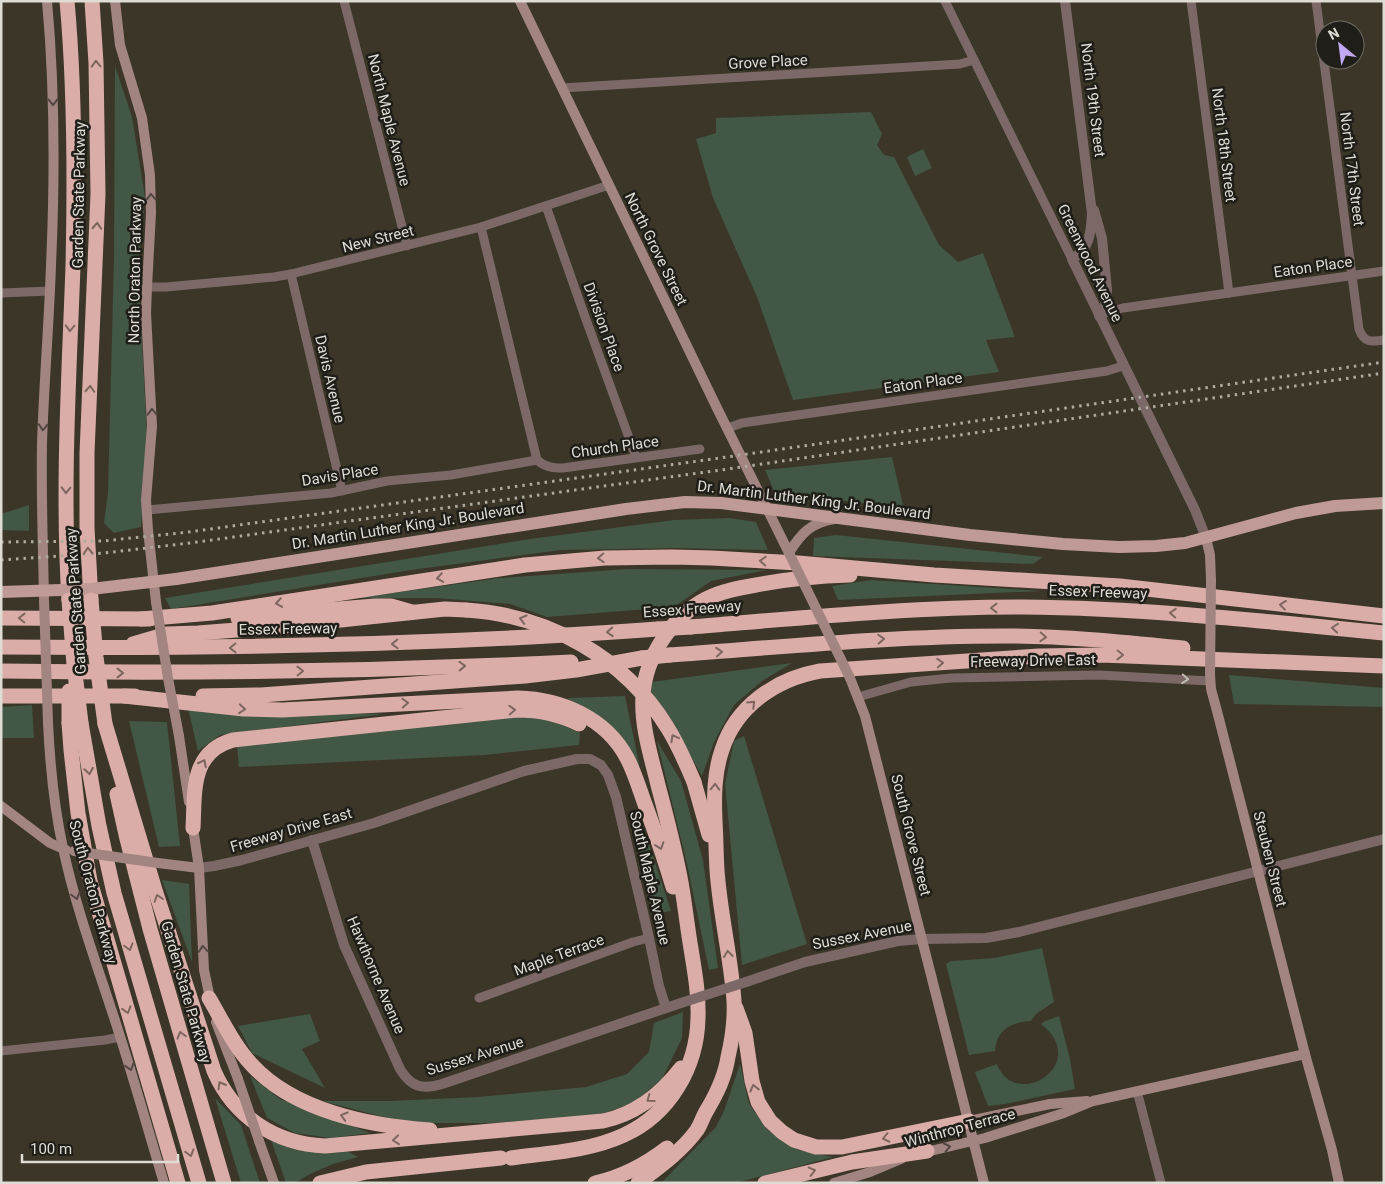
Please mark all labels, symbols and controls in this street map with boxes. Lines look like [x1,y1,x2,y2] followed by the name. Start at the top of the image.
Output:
[1315,20,1365,70] north arrow
[1325,24,1342,43] text: N
[1077,42,1109,158] street label: North 19th Street
[728,51,808,73] street label: Grove Place
[364,52,414,188] street label: North Maple Avenue
[91,60,101,68] one-way arrow
[1208,87,1240,203] street label: North 18th Street
[48,99,58,107] one-way arrow
[1336,111,1368,227] street label: North 17th Street
[69,121,89,269] street label: Garden State Parkway
[621,189,691,309] street label: North Grove Street
[146,193,156,200] one-way arrow
[125,196,145,344] street label: North Oraton Parkway
[1054,201,1126,325] street label: Greenwood Avenue
[340,221,416,257] street label: New Street
[92,222,102,230] one-way arrow
[1273,253,1353,281] street label: Eaton Place
[580,280,628,374] street label: Division Place
[65,324,76,332] one-way arrow
[311,333,349,425] street label: Davis Avenue
[883,369,963,397] street label: Eaton Place
[84,385,95,393] one-way arrow
[147,407,157,415] one-way arrow
[37,424,48,432] one-way arrow
[570,432,660,462] street label: Church Place
[300,460,380,490] street label: Davis Place
[696,477,932,523] street label: Dr. Martin Luther King Jr. Boulevard
[61,486,71,494] one-way arrow
[291,499,525,553] street label: Dr. Martin Luther King Jr. Boulevard
[62,527,90,675] street label: Garden State Parkway
[83,547,94,555] one-way arrow
[597,553,605,564] one-way arrow
[759,555,767,566] one-way arrow
[435,572,444,582] one-way arrow
[1048,581,1148,603] street label: Essex Freeway
[275,597,283,607] one-way arrow
[642,597,742,621] street label: Essex Freeway
[1279,600,1288,610] one-way arrow
[989,602,997,613] one-way arrow
[1169,608,1177,619] one-way arrow
[18,613,26,623] one-way arrow
[518,614,527,625] one-way arrow
[239,619,337,639] street label: Essex Freeway
[1331,623,1339,634] one-way arrow
[606,627,614,638] one-way arrow
[1040,632,1048,643] one-way arrow
[877,634,885,645] one-way arrow
[391,639,398,649] one-way arrow
[228,643,236,653] one-way arrow
[715,646,723,657] one-way arrow
[1116,650,1124,660] one-way arrow
[970,651,1096,671] street label: Freeway Drive East
[936,657,944,668] one-way arrow
[459,661,467,671] one-way arrow
[296,666,304,676] one-way arrow
[116,668,124,678] one-way arrow
[1181,674,1189,685] one-way arrow
[401,698,409,709] one-way arrow
[746,701,755,710] one-way arrow
[239,703,247,714] one-way arrow
[508,705,516,716] one-way arrow
[670,734,680,743] one-way arrow
[197,759,207,768] one-way arrow
[83,767,93,776] one-way arrow
[887,772,935,898] street label: South Grove Street
[710,783,721,791] one-way arrow
[228,804,354,856] street label: Freeway Drive East
[626,809,674,947] street label: South Maple Avenue
[1249,809,1291,909] street label: Steuben Street
[65,818,121,966] street label: South Oraton Parkway
[654,841,664,849] one-way arrow
[70,891,80,899] one-way arrow
[154,894,164,903] one-way arrow
[343,914,409,1037] street label: Hawthorne Avenue
[811,917,913,953] street label: Sussex Avenue
[157,919,215,1065] street label: Garden State Parkway
[511,930,607,980] street label: Maple Terrace
[124,942,134,950] one-way arrow
[197,945,208,953] one-way arrow
[723,949,734,957] one-way arrow
[121,1005,131,1013] one-way arrow
[176,1032,186,1040] one-way arrow
[424,1033,526,1079] street label: Sussex Avenue
[124,1063,134,1071] one-way arrow
[218,1081,228,1090] one-way arrow
[749,1084,760,1093] one-way arrow
[646,1093,656,1102] one-way arrow
[903,1105,1017,1151] street label: Winthrop Terrace
[341,1111,349,1121] one-way arrow
[22,1132,179,1164] scale bar
[882,1132,891,1143] one-way arrow
[392,1134,400,1145] one-way arrow
[30,1140,72,1158] text: 100 m
[943,1142,952,1153] one-way arrow
[185,1148,195,1156] one-way arrow
[808,1166,817,1177] one-way arrow

